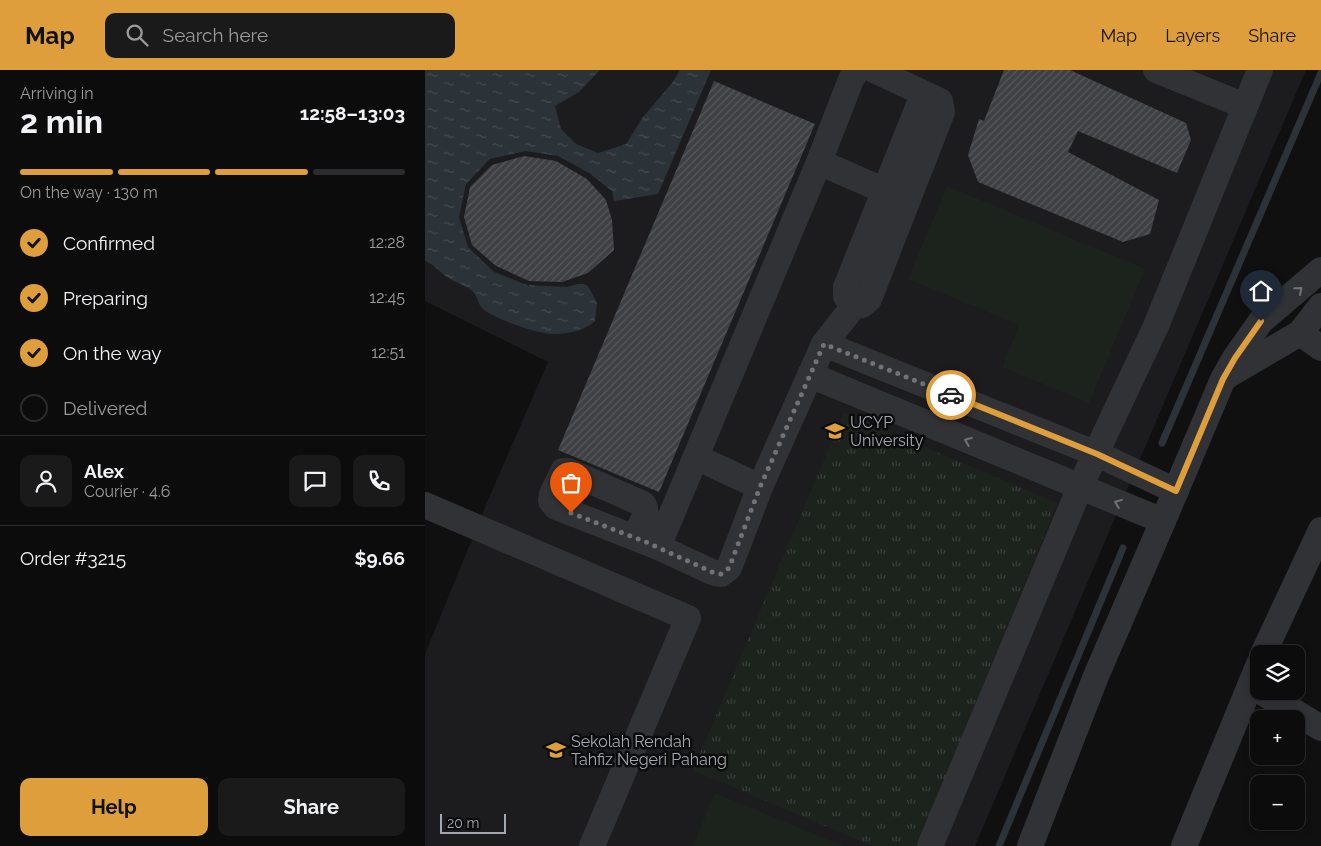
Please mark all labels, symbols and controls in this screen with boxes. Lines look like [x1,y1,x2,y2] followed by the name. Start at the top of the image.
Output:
[105,13,455,58] search box
[25,21,75,50] text: Map
[123,21,151,49] icon: search
[163,24,268,46] text: Search here
[1101,25,1137,46] text: Map
[1165,25,1220,46] text: Layers
[1248,25,1296,46] text: Share
[20,84,94,103] text: Arriving in
[300,102,405,124] text: 12:58–13:03
[20,103,103,140] text: 2 min
[20,183,158,202] text: On the way · 130 m
[20,229,48,257] icon: check
[63,232,155,254] text: Confirmed
[369,233,405,252] text: 12:28
[1240,270,1282,321] pin
[1247,277,1275,305] icon: home
[20,284,48,312] icon: check
[63,287,148,309] text: Preparing
[1293,287,1302,296] one-way arrow
[369,288,405,307] text: 12:45
[20,339,48,367] icon: check
[63,342,162,364] text: On the way
[371,343,405,362] text: 12:51
[926,370,976,420] courier
[937,381,965,409] icon: car
[63,397,147,419] text: Delivered
[850,413,924,450] place label: UCYP University
[824,420,846,442] school or university icon: UCYP University
[964,436,973,447] one-way arrow
[20,455,72,507] button: person
[289,455,341,507] button: chat
[353,455,405,507] button: phone
[84,460,124,482] text: Alex
[550,462,592,513] pin
[557,469,585,497] icon: bag
[84,482,170,501] text: Courier · 4.6
[1114,498,1123,509] one-way arrow
[20,547,126,569] text: Order #3215
[354,547,405,569] text: $9.66
[1250,645,1305,830] map controls
[1250,645,1305,700] button: layers
[1250,710,1305,765] button: +
[571,732,727,769] place label: Sekolah Rendah Tahfiz Negeri Pahang
[545,739,567,761] school or university icon: Sekolah Rendah Tahfiz Negeri Pahang
[1250,775,1305,830] button: −
[20,778,208,836] button: Help
[218,778,405,836] button: Share
[440,811,506,834] scale bar
[447,815,479,831] text: 20 m

